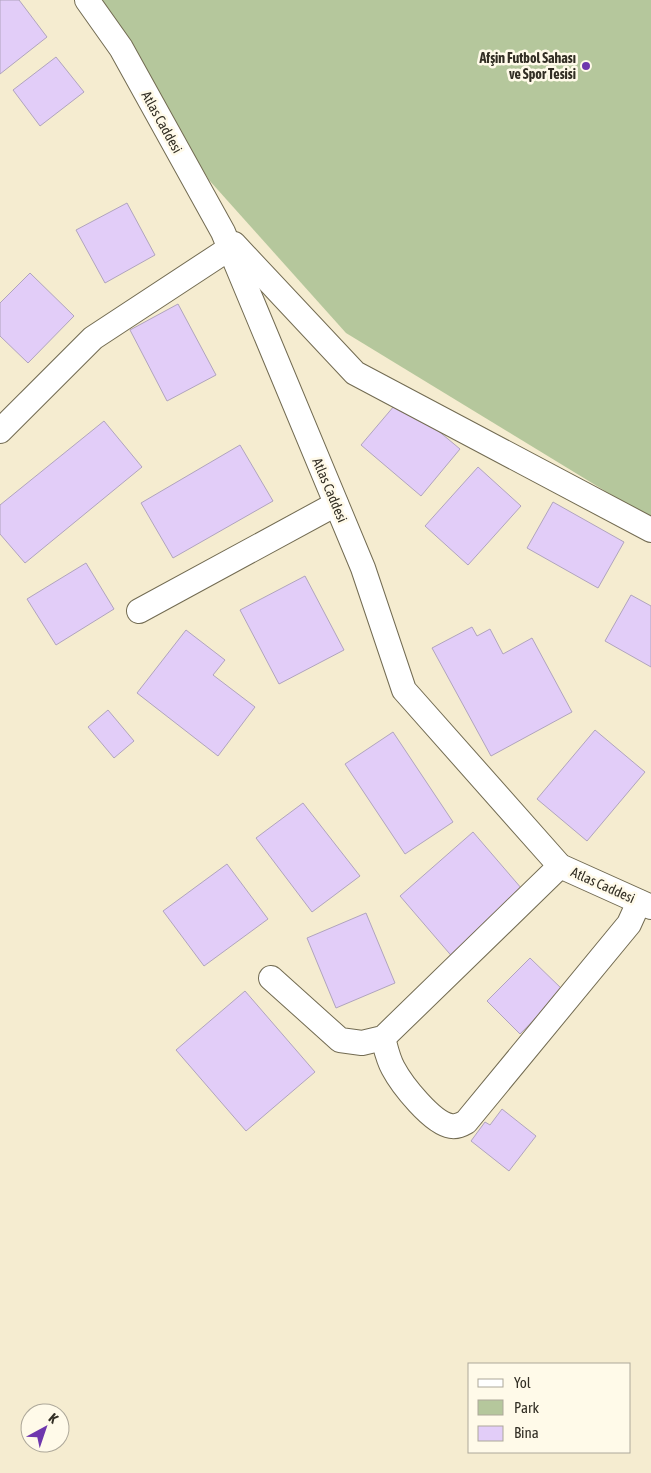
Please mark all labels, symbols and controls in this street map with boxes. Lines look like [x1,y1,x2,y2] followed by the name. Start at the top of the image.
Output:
[478,50,576,82] place label: Afşin Futbol Sahası ve Spor Tesisi
[580,60,592,72] marker: Afşin Futbol Sahası ve Spor Tesisi
[138,88,186,156] street label: Atlas Caddesi
[309,455,351,525] street label: Atlas Caddesi
[568,864,638,906] street label: Atlas Caddesi
[468,1363,631,1453] legend
[514,1374,531,1391] text: Yol
[514,1399,539,1416] text: Park
[20,1403,70,1453] north arrow
[46,1410,61,1426] text: K
[514,1424,539,1441] text: Bina

